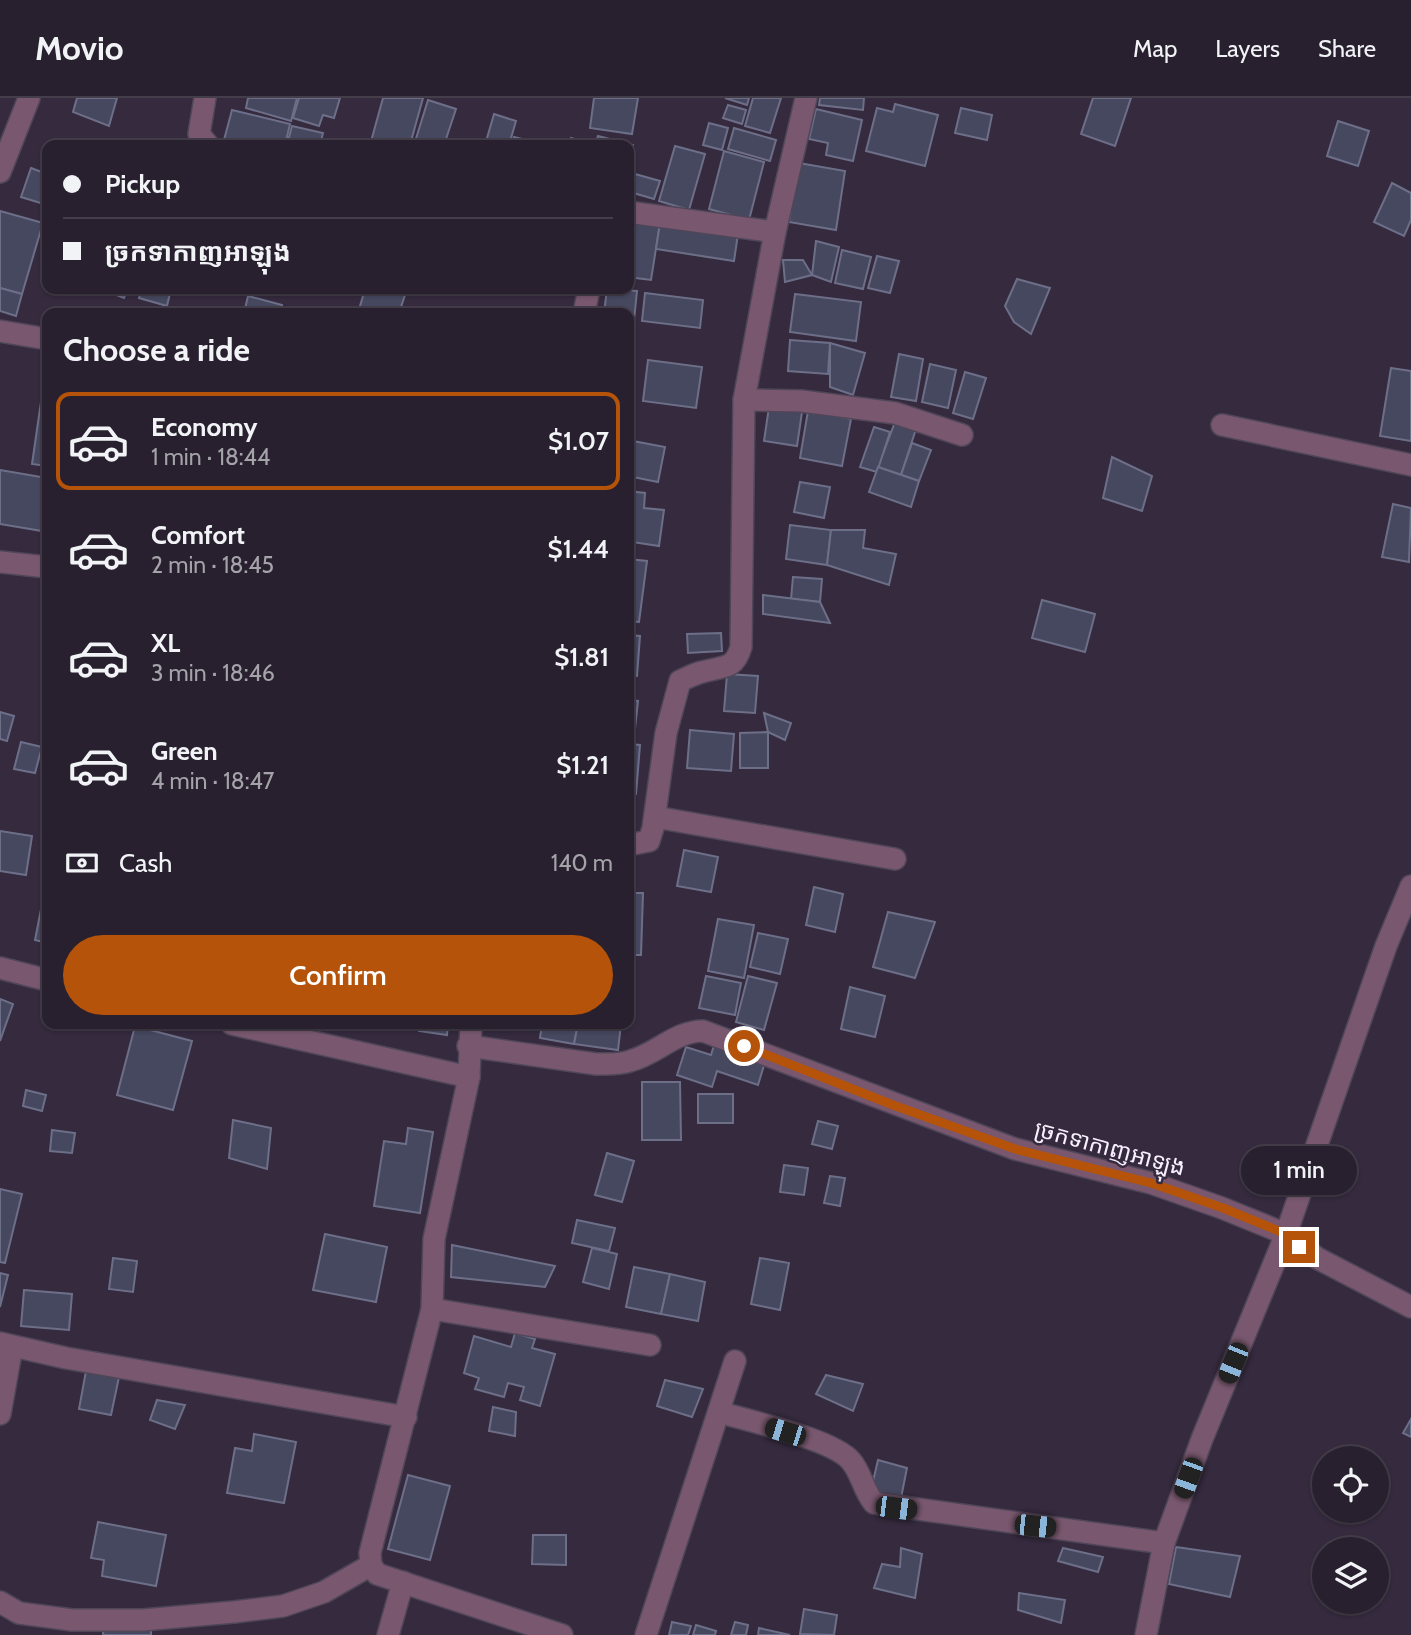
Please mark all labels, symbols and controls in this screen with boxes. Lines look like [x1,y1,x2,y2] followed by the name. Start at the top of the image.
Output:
[35,28,124,68] text: Movio
[1133,34,1177,63] text: Map
[1215,34,1280,63] text: Layers
[1318,34,1376,63] text: Share
[105,168,180,200] text: Pickup
[105,236,291,268] text: ច្រកទាកាញអាឡុង
[63,330,250,369] text: Choose a ride
[67,410,130,473] icon: car
[151,411,257,443] text: Economy
[548,425,609,457] text: $1.07
[151,443,270,471] text: 1 min · 18:44
[67,518,130,581] icon: car
[151,519,245,551] text: Comfort
[548,533,609,565] text: $1.44
[151,551,274,579] text: 2 min · 18:45
[67,626,130,689] icon: car
[151,627,180,659] text: XL
[554,641,609,673] text: $1.81
[151,659,275,687] text: 3 min · 18:46
[67,734,130,797] icon: car
[151,735,218,767] text: Green
[556,749,609,781] text: $1.21
[151,767,274,795] text: 4 min · 18:47
[63,844,101,882] icon: cash
[119,847,172,879] text: Cash
[551,849,613,877] text: 140 m
[63,935,613,1015] button: Confirm
[728,1030,760,1062] route start
[1030,1114,1189,1187] street label: ច្រកទាកាញអាឡុង
[1241,1146,1357,1194] callout: 1 min
[1273,1156,1325,1184] text: 1 min
[1283,1231,1315,1263] route end
[1216,1340,1251,1386] car
[762,1416,809,1448] car
[1312,1446,1389,1614] map controls
[1312,1446,1389,1523] button: locate
[1171,1455,1206,1501] car
[874,1495,919,1521] car
[1014,1513,1057,1539] car
[1312,1537,1389,1614] button: layers

